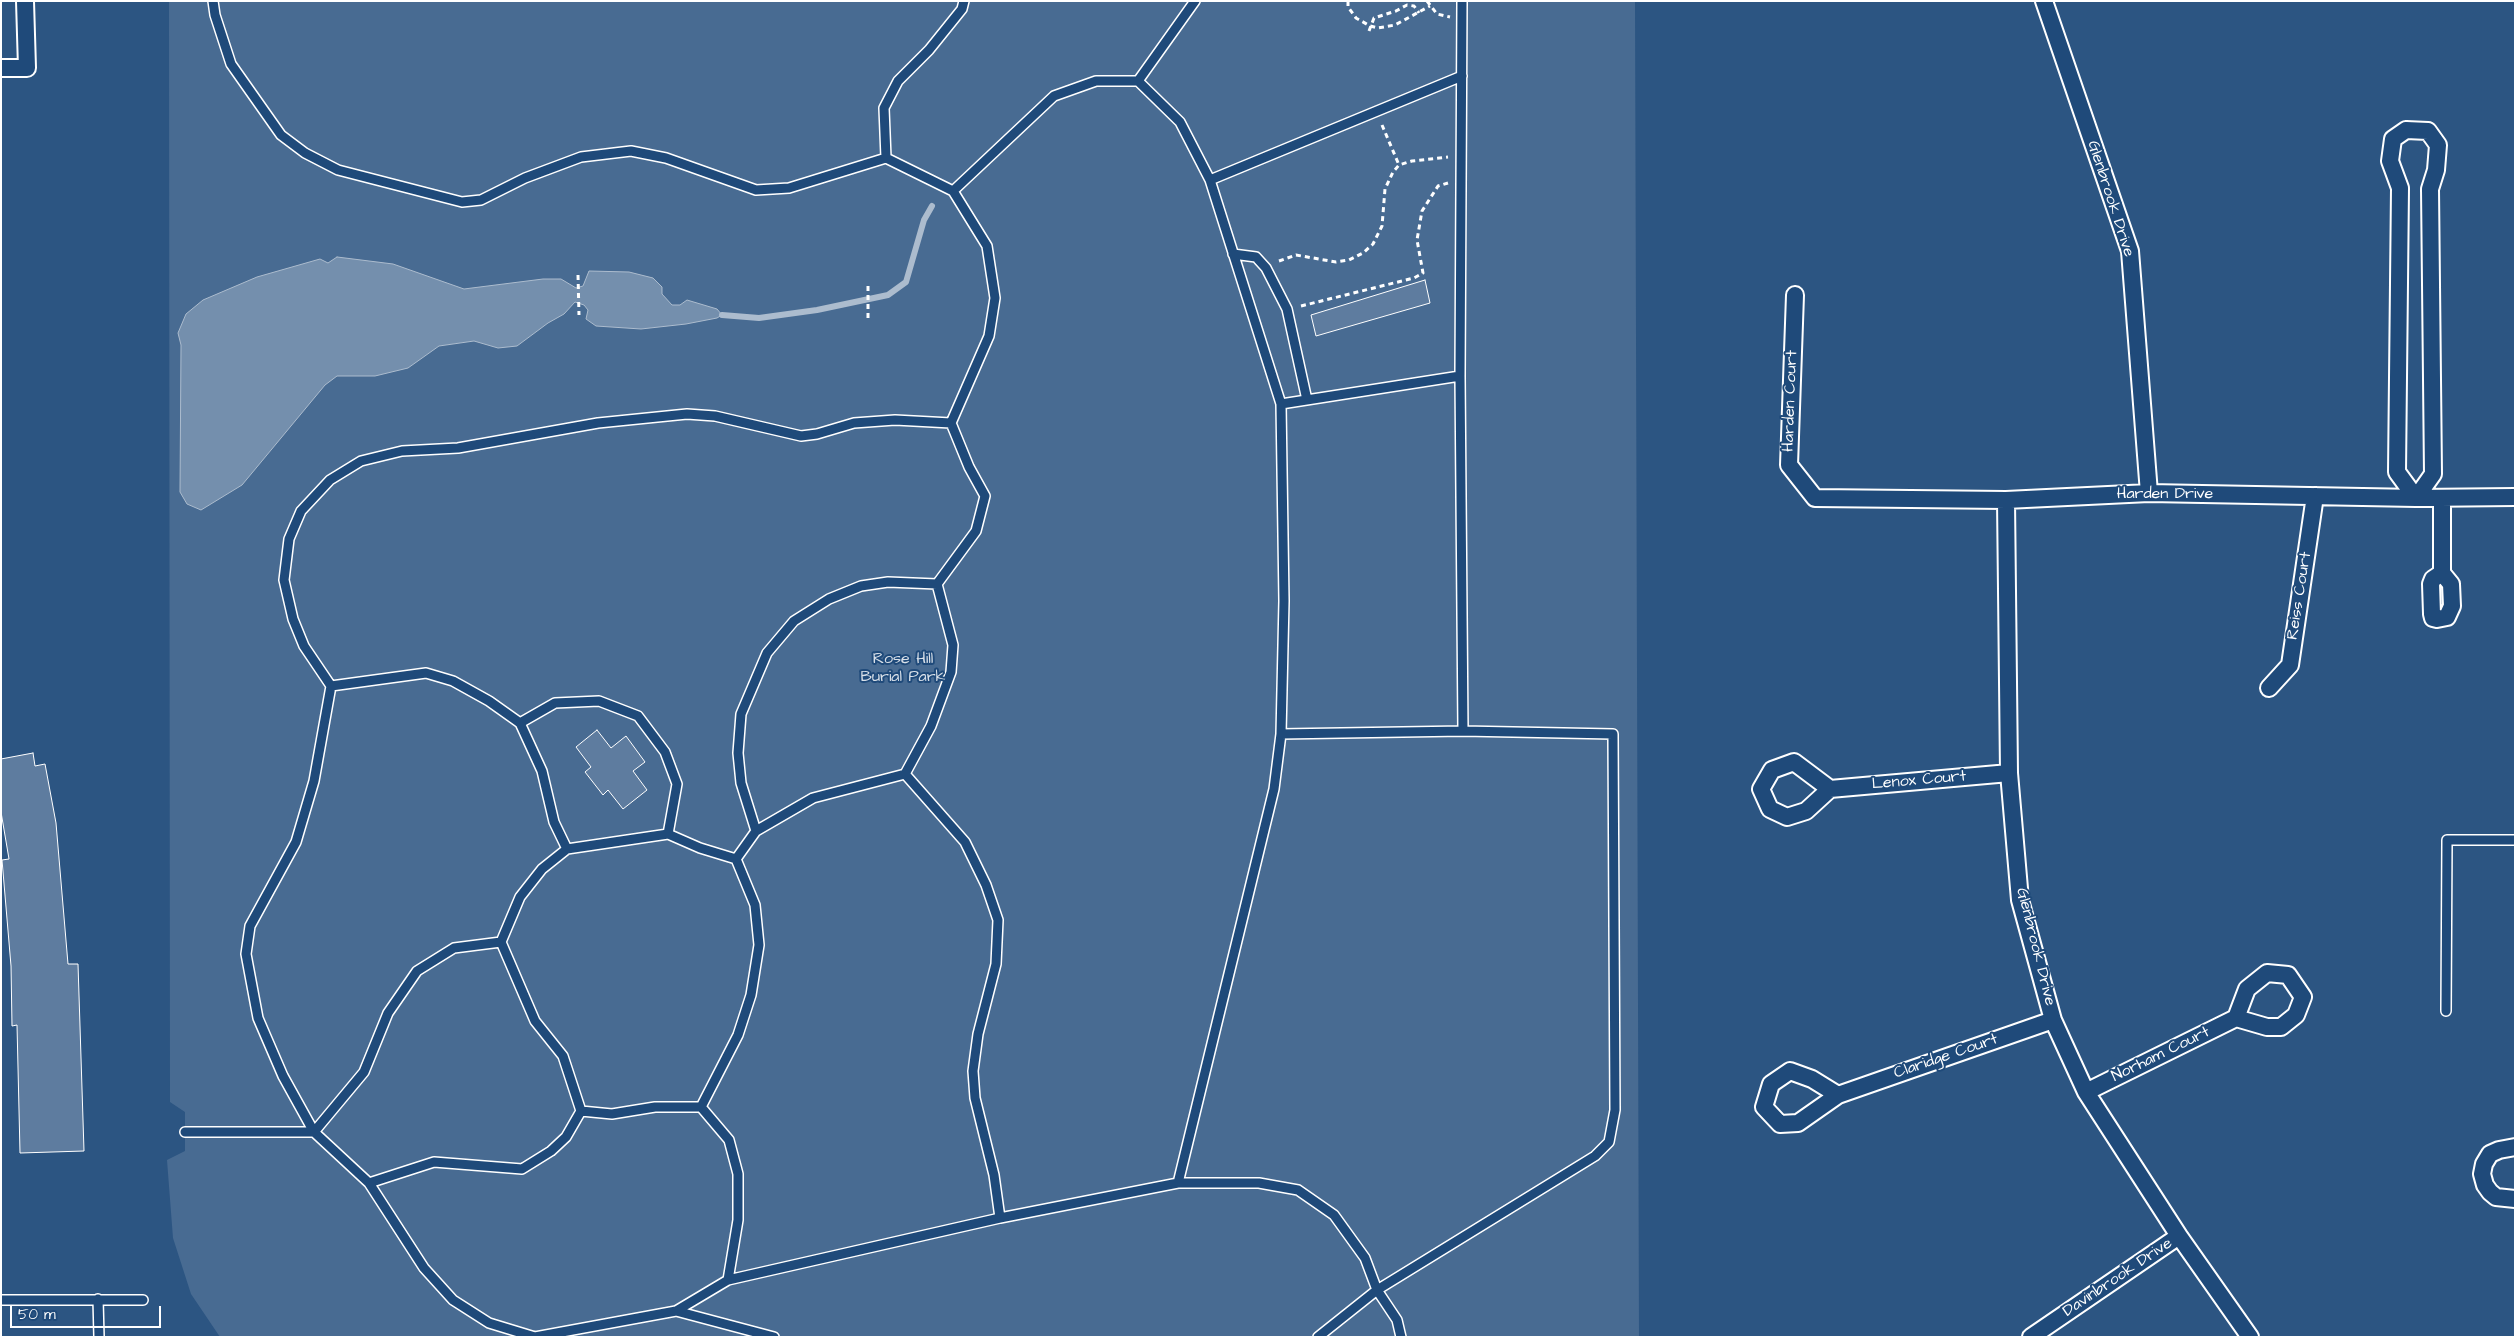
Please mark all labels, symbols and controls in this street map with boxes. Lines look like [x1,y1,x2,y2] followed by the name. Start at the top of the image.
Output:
[2082,139,2138,259] street label: Glenbrook Drive
[1780,350,1802,452] street label: Harden Court
[2117,485,2213,505] street label: Harden Drive
[2284,551,2316,641] street label: Reiss Court
[861,650,945,688] park label: Rose Hill Burial Park
[1871,767,1967,795] street label: Lenox Court
[2011,886,2059,1008] street label: Glenbrook Drive
[2109,1023,2213,1087] street label: Norham Court
[1892,1030,2000,1084] street label: Claridge Court
[2060,1234,2176,1322] street label: Davinbrook Drive
[12,1296,164,1328] scale bar
[18,1304,56,1325] text: 50 m

